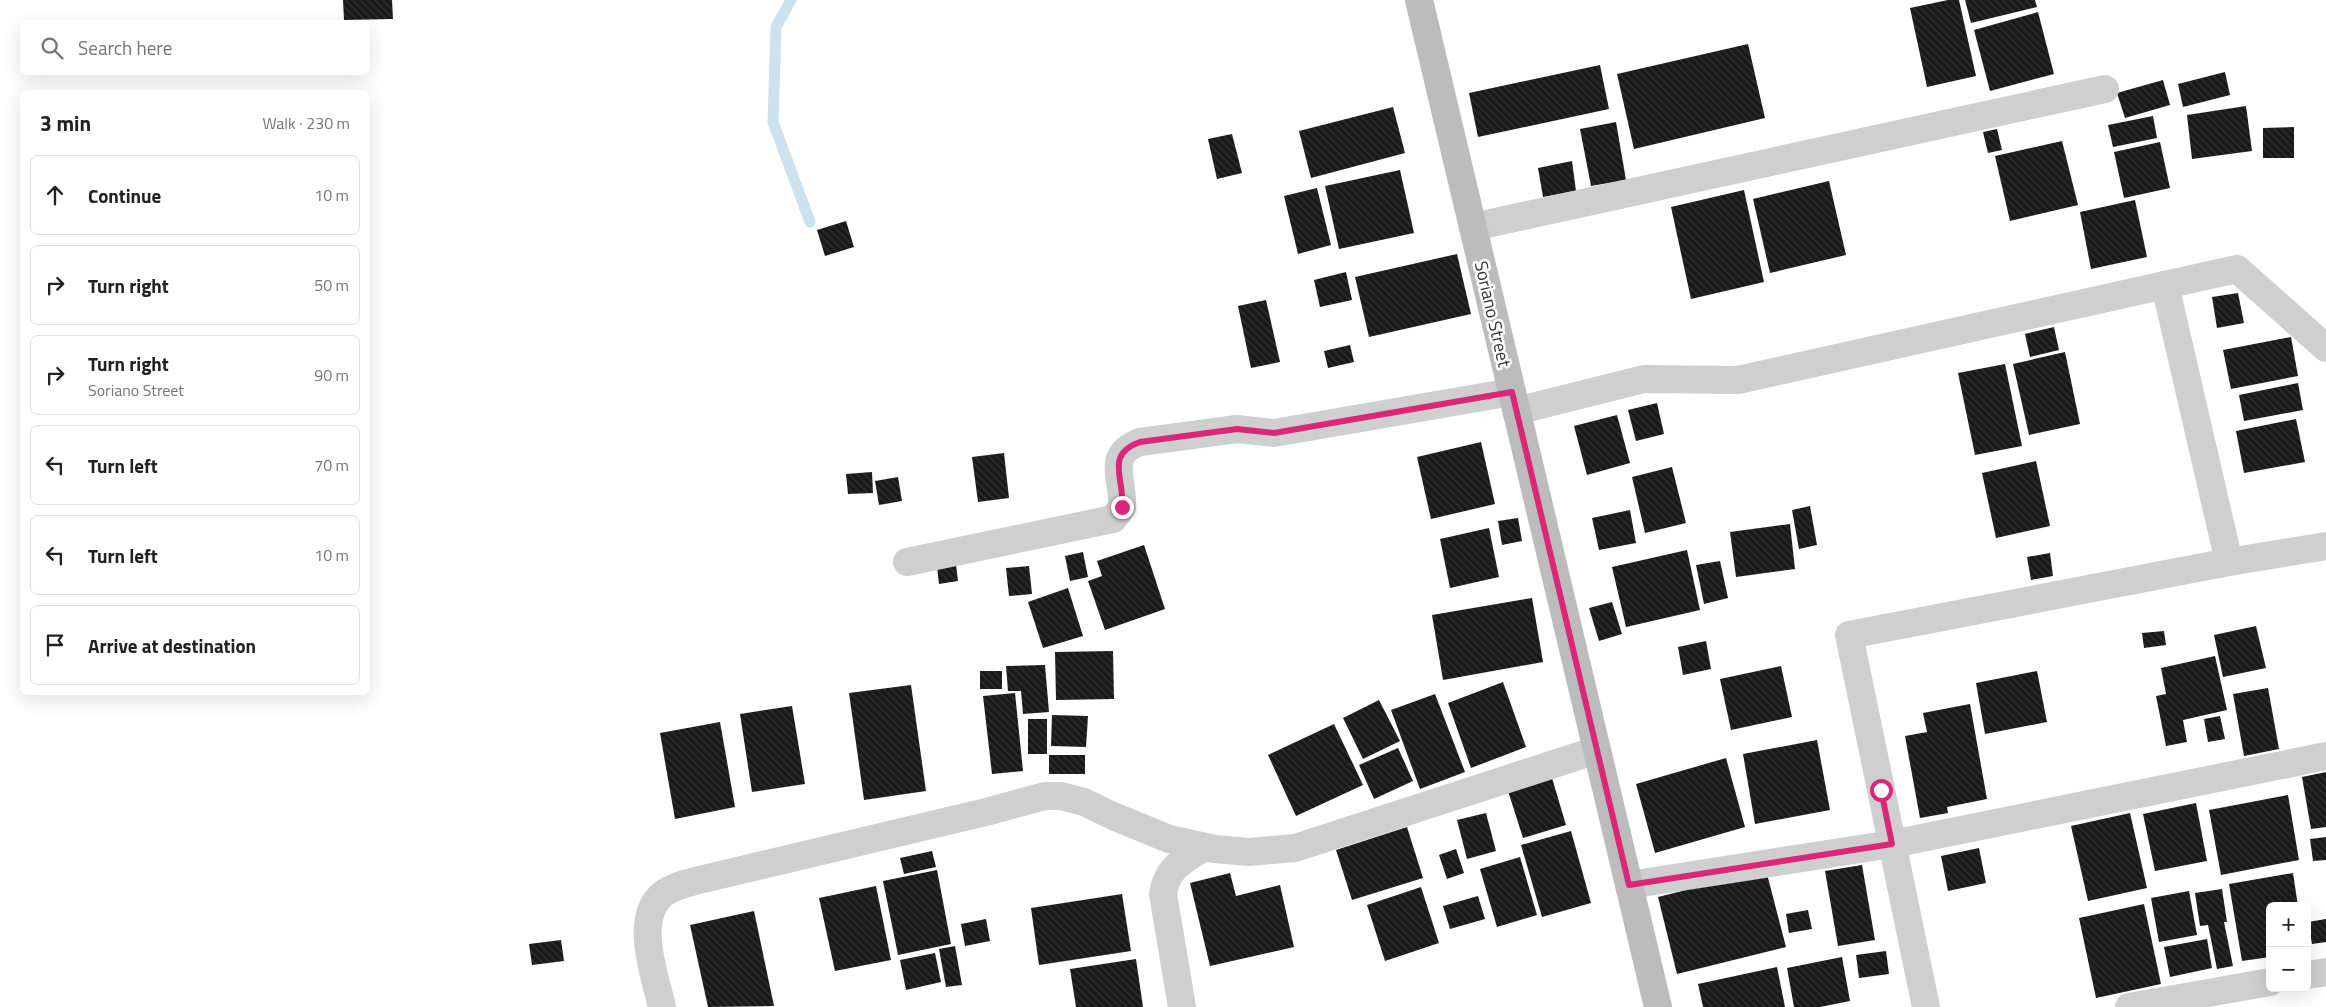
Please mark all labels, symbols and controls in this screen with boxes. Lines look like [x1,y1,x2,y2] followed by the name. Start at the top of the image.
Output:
[20,20,370,75] search box
[78,33,172,62] text: Search here
[38,34,66,62] icon: search
[40,107,91,139] text: 3 min
[262,111,350,135] text: Walk · 230 m
[41,181,69,209] icon: ahead
[88,181,161,210] text: Continue
[314,183,349,207] text: 10 m
[1468,258,1518,370] street label: Soriano Street
[41,271,69,299] icon: right
[88,271,169,300] text: Turn right
[314,273,349,297] text: 50 m
[88,349,169,378] text: Turn right
[41,361,69,389] icon: right
[314,363,349,387] text: 90 m
[88,378,184,402] text: Soriano Street
[41,451,69,479] icon: left
[88,451,158,480] text: Turn left
[314,453,349,477] text: 70 m
[1111,496,1134,519] route end
[41,541,69,569] icon: left
[88,541,158,570] text: Turn left
[314,543,349,567] text: 10 m
[41,631,69,659] icon: arrive
[88,631,256,660] text: Arrive at destination
[1870,779,1893,802] route start
[2266,902,2311,992] map controls
[2266,902,2311,947] button: +
[2266,947,2311,992] button: −

